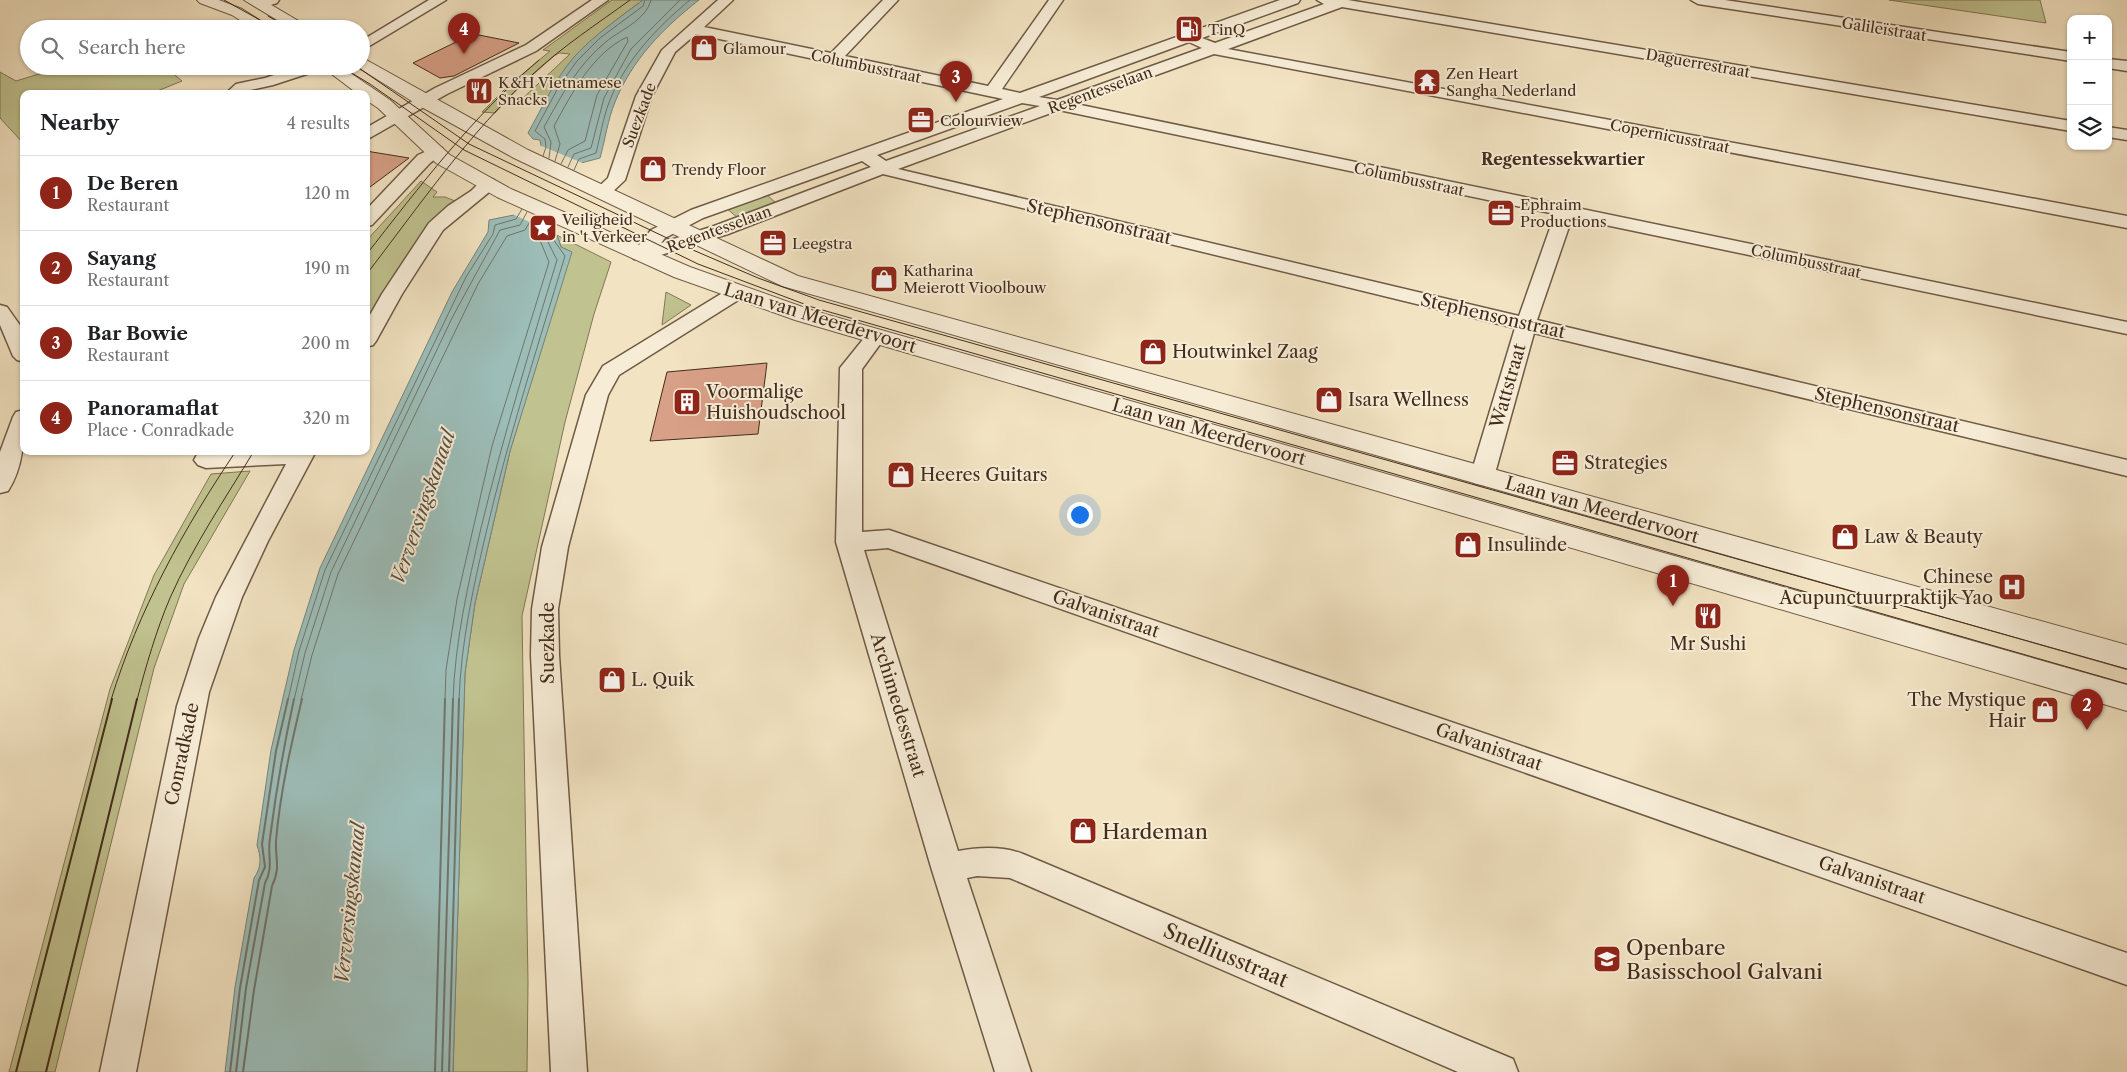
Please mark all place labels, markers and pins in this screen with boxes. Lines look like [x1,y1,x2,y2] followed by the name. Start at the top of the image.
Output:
[448,13,480,54] pin: 4
[1174,14,1204,44] fuel station icon: TinQ
[1208,20,1246,39] place label: TinQ
[689,33,719,63] shop icon: Glamour
[723,39,787,58] place label: Glamour
[940,61,972,102] pin: 3
[1446,64,1576,100] place label: Zen Heart Sangha Nederland
[1412,67,1442,97] temple icon: Zen Heart Sangha Nederland
[498,73,622,109] place label: K&H Vietnamese Snacks
[464,76,494,106] restaurant icon: K&H Vietnamese Snacks
[906,105,936,135] office icon: Colourview
[940,111,1024,130] place label: Colourview
[638,154,668,184] shop icon: Trendy Floor
[672,160,767,179] place label: Trendy Floor
[1520,195,1606,231] place label: Ephraim Productions
[1486,198,1516,228] office icon: Ephraim Productions
[561,210,648,246] place label: Veiligheid in 't Verkeer
[528,213,558,243] place icon: Veiligheid in 't Verkeer
[758,228,788,258] office icon: Leegstra
[792,234,853,253] place label: Leegstra
[903,261,1047,297] place label: Katharina Meierott Vioolbouw
[869,264,899,294] shop icon: Katharina Meierott Vioolbouw
[1138,337,1168,367] shop icon: Houtwinkel Zaag
[1172,341,1318,363] place label: Houtwinkel Zaag
[705,381,846,424] place label: Voormalige Huishoudschool
[1314,385,1344,415] shop icon: Isara Wellness
[672,387,702,417] building icon: Voormalige Huishoudschool
[1348,389,1469,411] place label: Isara Wellness
[1550,448,1580,478] office icon: Strategies
[1584,452,1667,474] place label: Strategies
[886,460,916,490] shop icon: Heeres Guitars
[920,464,1048,486] place label: Heeres Guitars
[1830,522,1860,552] shop icon: Law & Beauty
[1864,526,1984,548] place label: Law & Beauty
[1453,530,1483,560] shop icon: Insulinde
[1487,534,1567,556] place label: Insulinde
[1657,565,1689,606] pin: 1
[1778,566,1993,609] place label: Chinese Acupunctuurpraktijk Yao
[1997,572,2027,602] hospital icon: Chinese Acupunctuurpraktijk Yao
[1693,601,1723,631] restaurant icon: Mr Sushi
[1670,633,1747,655] place label: Mr Sushi
[597,665,627,695] shop icon: L. Quik
[631,669,696,691] place label: L. Quik
[1907,689,2026,732] place label: The Mystique Hair
[2071,689,2103,730] pin: 2
[2030,695,2060,725] shop icon: The Mystique Hair
[1068,816,1098,846] shop icon: Hardeman
[1102,819,1208,844] place label: Hardeman
[1626,935,1823,984] place label: Openbare Basisschool Galvani
[1592,944,1622,974] school or university icon: Openbare Basisschool Galvani

